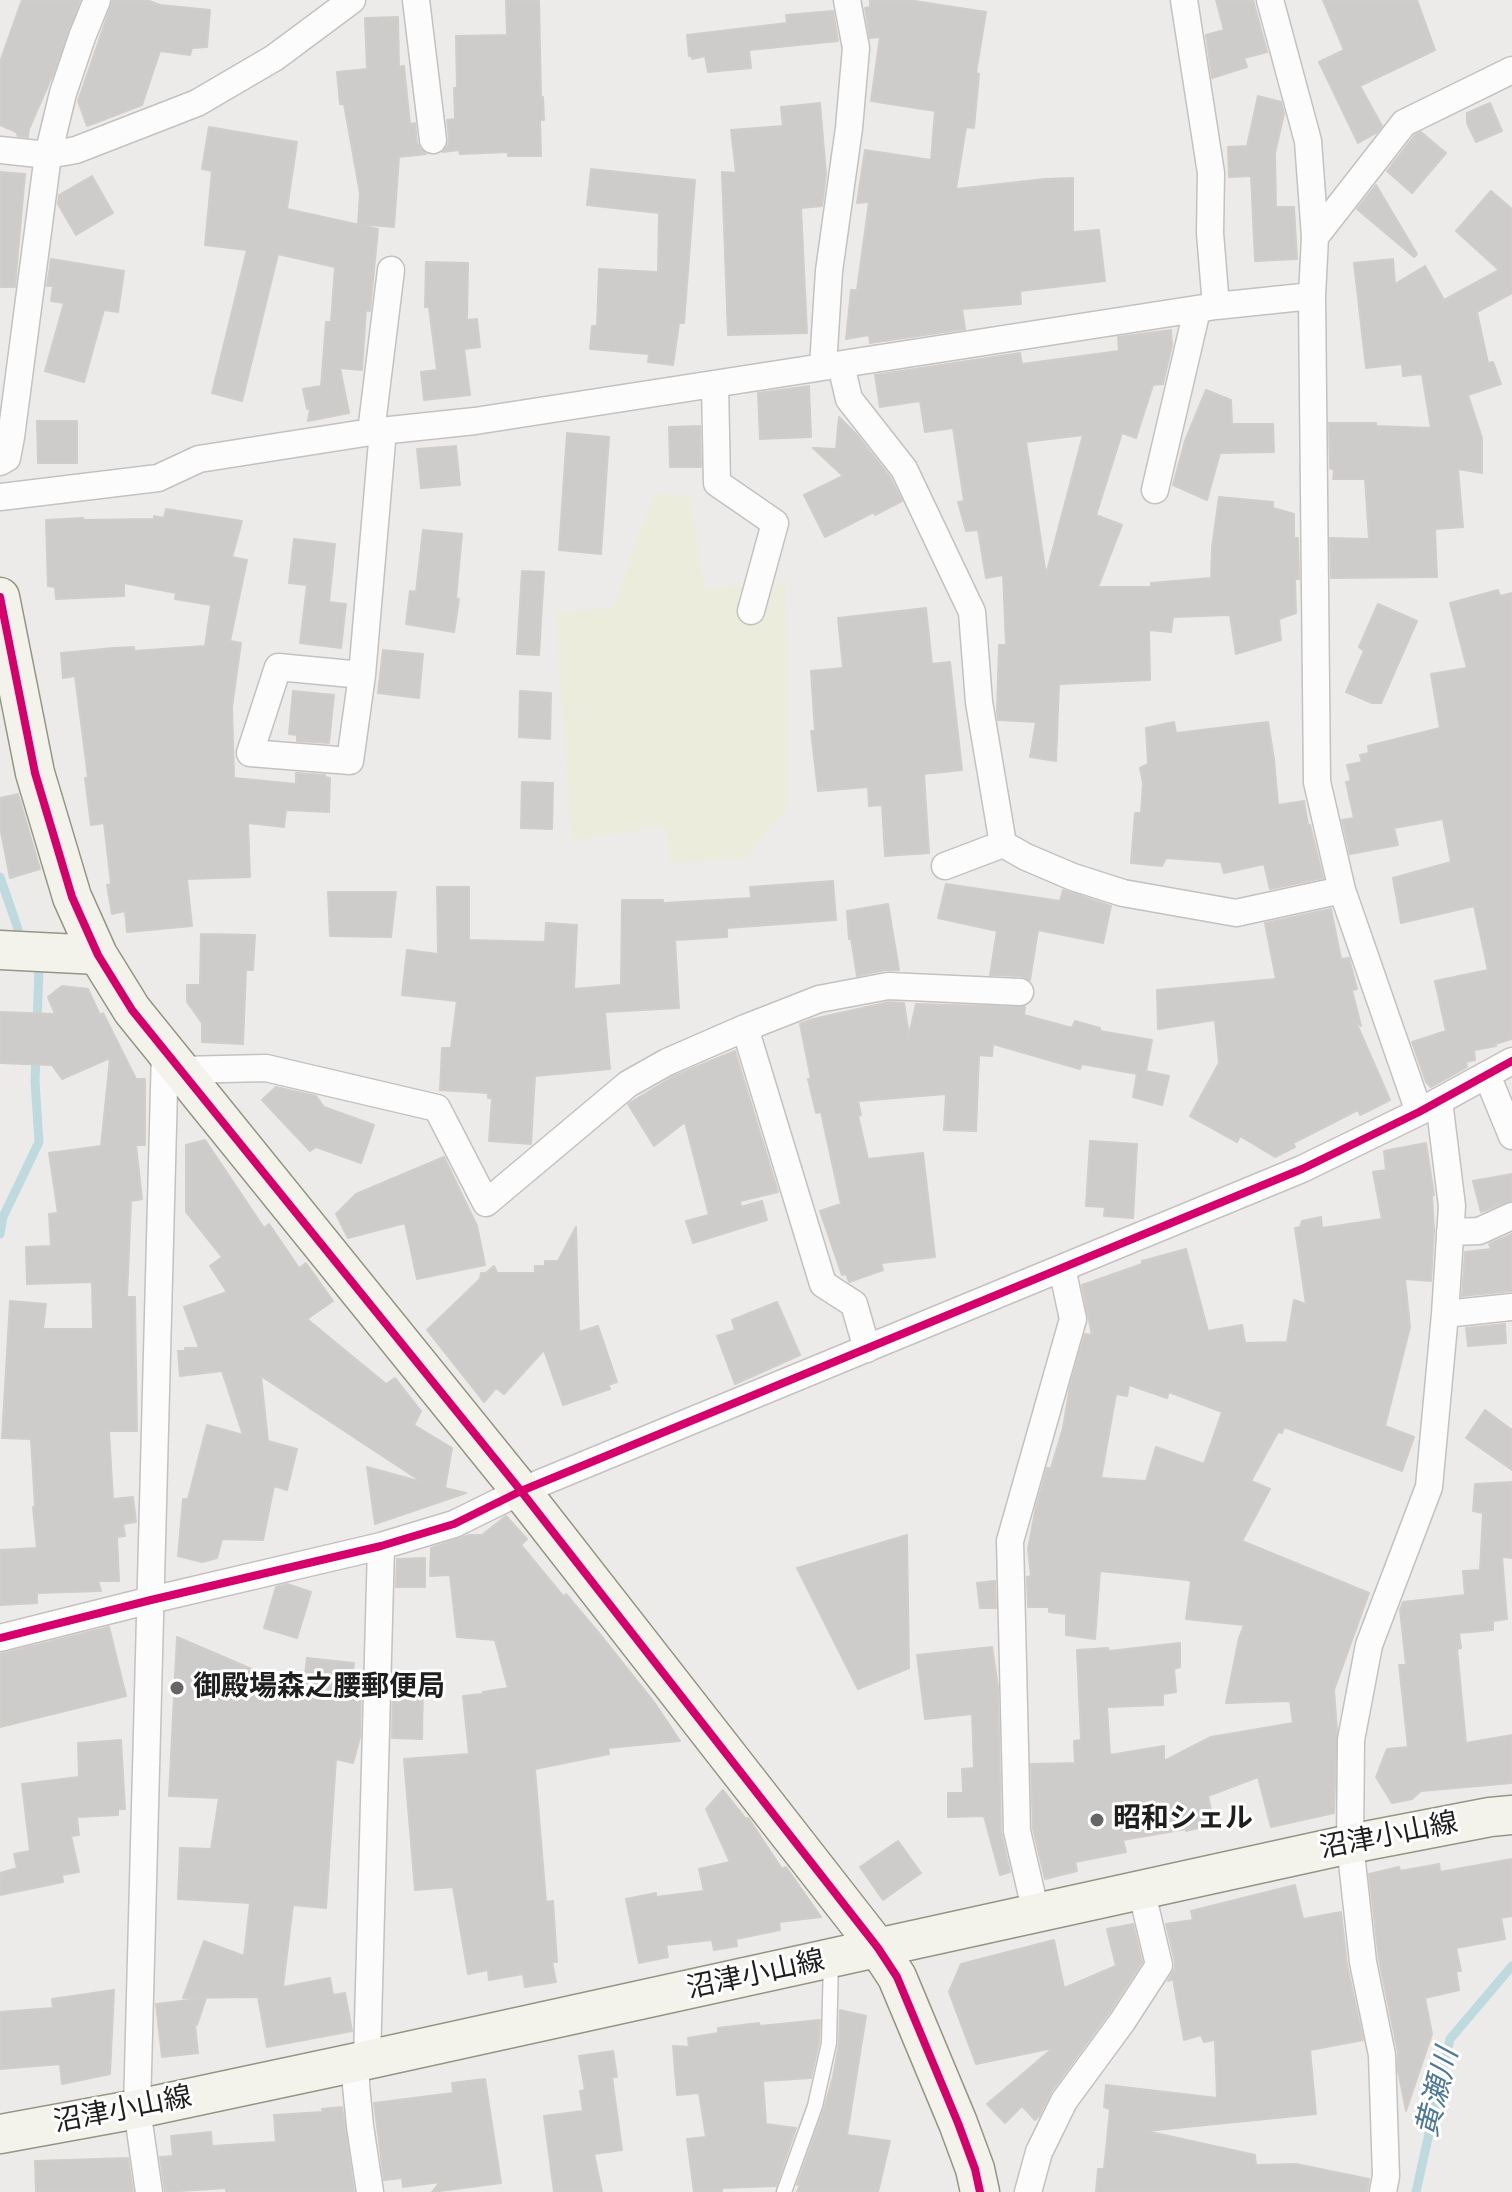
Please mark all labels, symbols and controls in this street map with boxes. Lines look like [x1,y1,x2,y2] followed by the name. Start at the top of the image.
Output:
[193,1671,445,1705] place label: 御殿場森之腰郵便局
[168,1679,186,1697] marker: 御殿場森之腰郵便局
[1113,1803,1253,1837] place label: 昭和シェル
[1317,1807,1461,1867] street label: 沼津小山線
[1088,1811,1106,1829] marker: 昭和シェル
[684,1945,828,2007] street label: 沼津小山線
[1411,2045,1467,2141] water label: 黄瀬川
[51,2081,195,2141] street label: 沼津小山線

